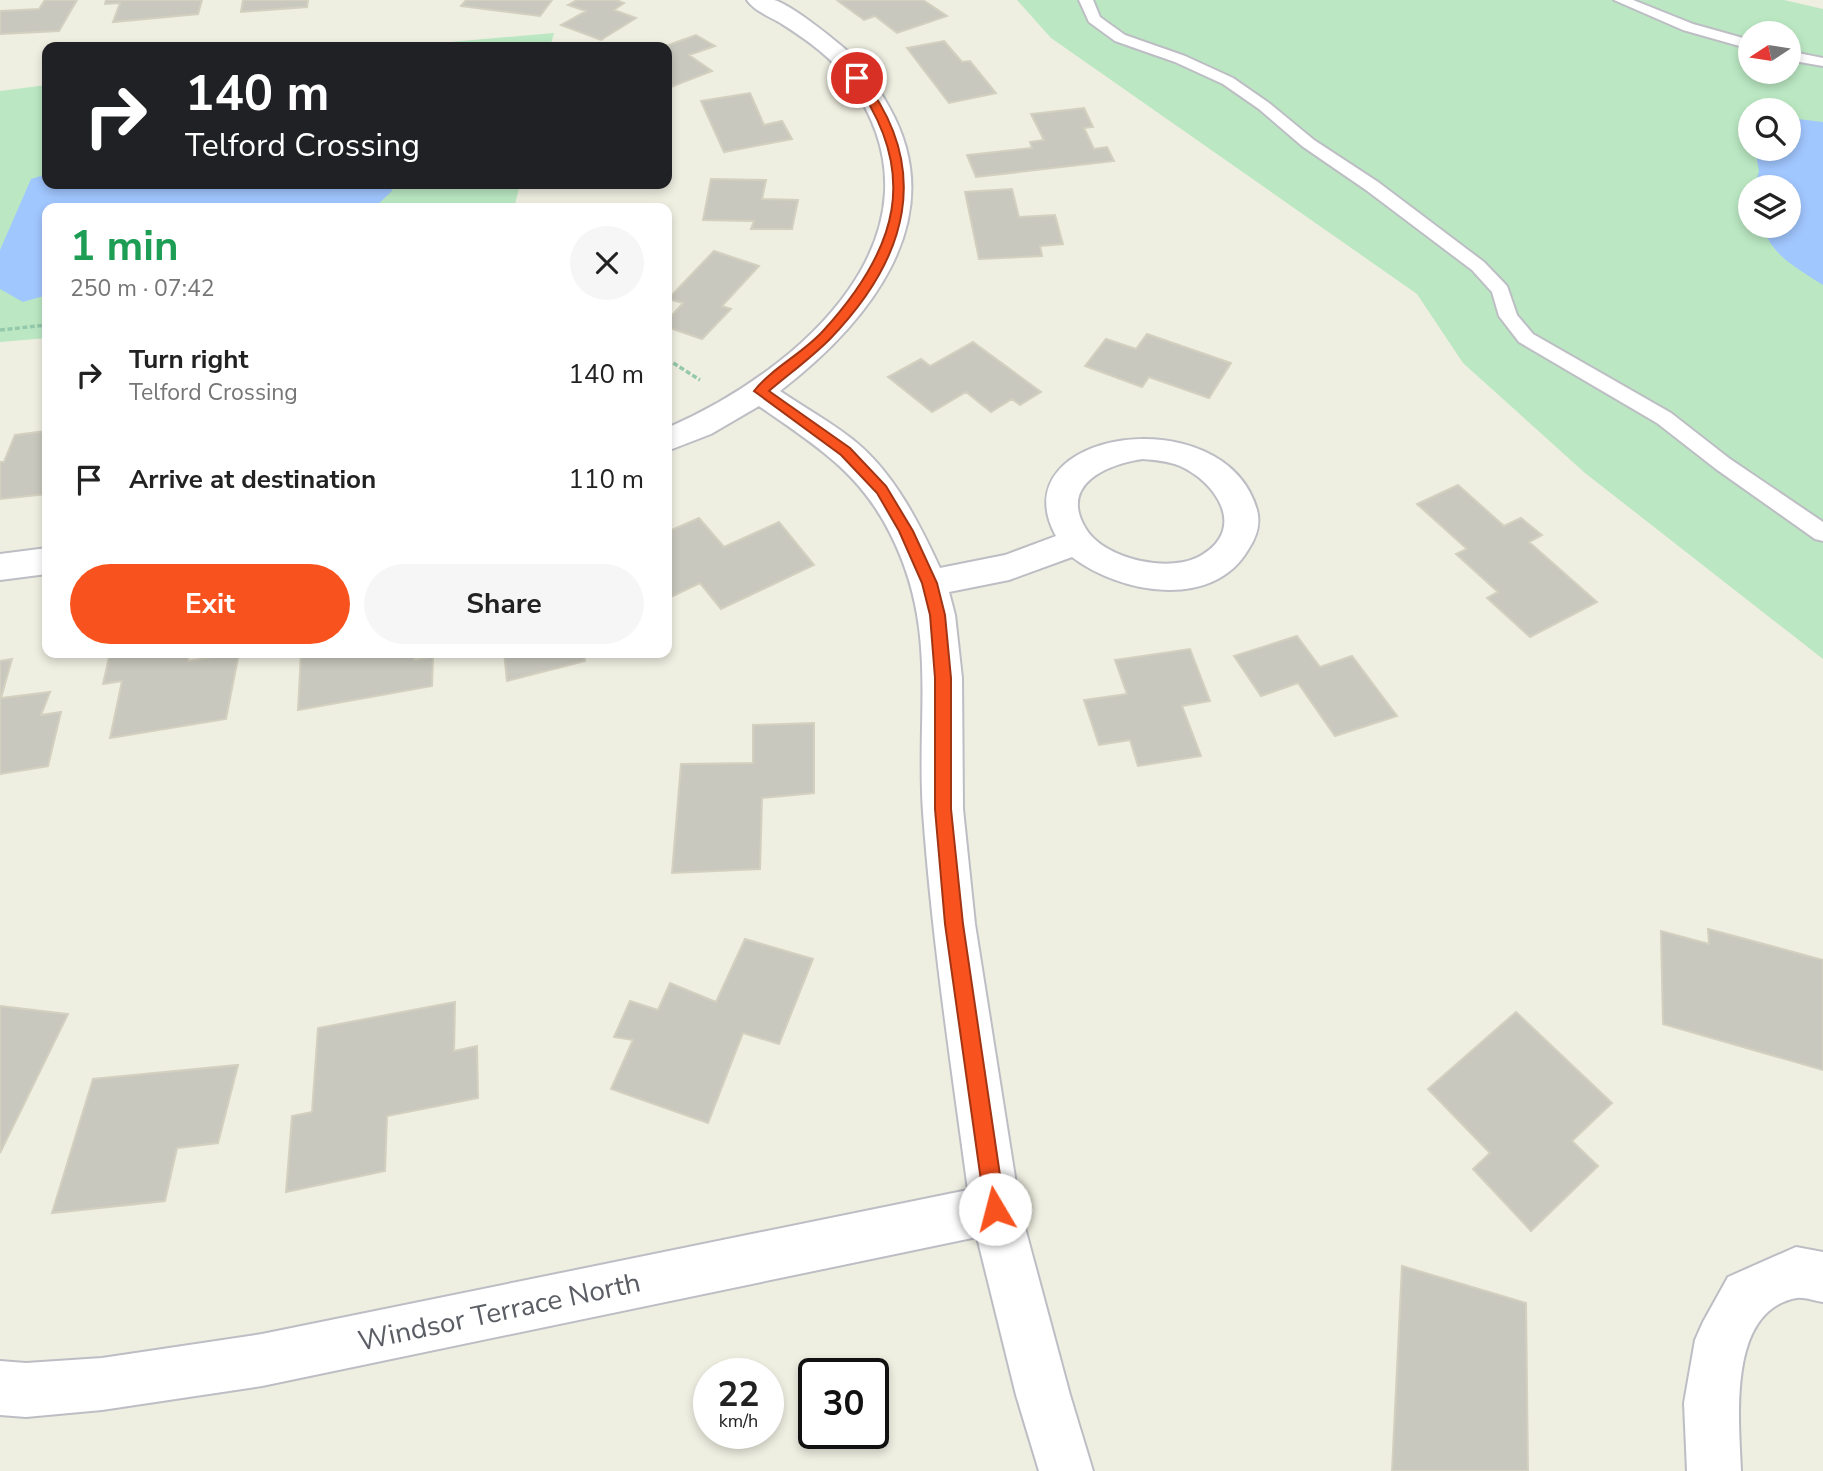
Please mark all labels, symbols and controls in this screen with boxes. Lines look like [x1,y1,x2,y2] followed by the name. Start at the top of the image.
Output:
[1738,21,1801,84] north arrow
[1738,21,1801,238] map controls
[827,48,887,108] pin
[838,59,876,97] icon: arrive
[185,60,329,127] text: 140 m
[70,70,161,161] icon: right
[1738,98,1801,161] button: search
[185,124,420,167] text: Telford Crossing
[1738,175,1801,238] button: layers
[70,218,179,275] text: 1 min
[570,226,644,300] button: close
[70,273,215,304] text: 250 m · 07:42
[129,342,248,377] text: Turn right
[70,356,108,394] icon: right
[568,357,644,392] text: 140 m
[129,377,298,408] text: Telford Crossing
[70,461,108,499] icon: arrive
[129,462,376,497] text: Arrive at destination
[568,462,644,497] text: 110 m
[70,564,350,644] button: Exit
[364,564,644,644] button: Share
[958,1172,1032,1246] position arrow
[355,1263,644,1360] street label: Windsor Terrace North
[798,1358,889,1449] speed limit sign: 30
[717,1371,760,1418] text: 22
[719,1409,758,1433] text: km/h

